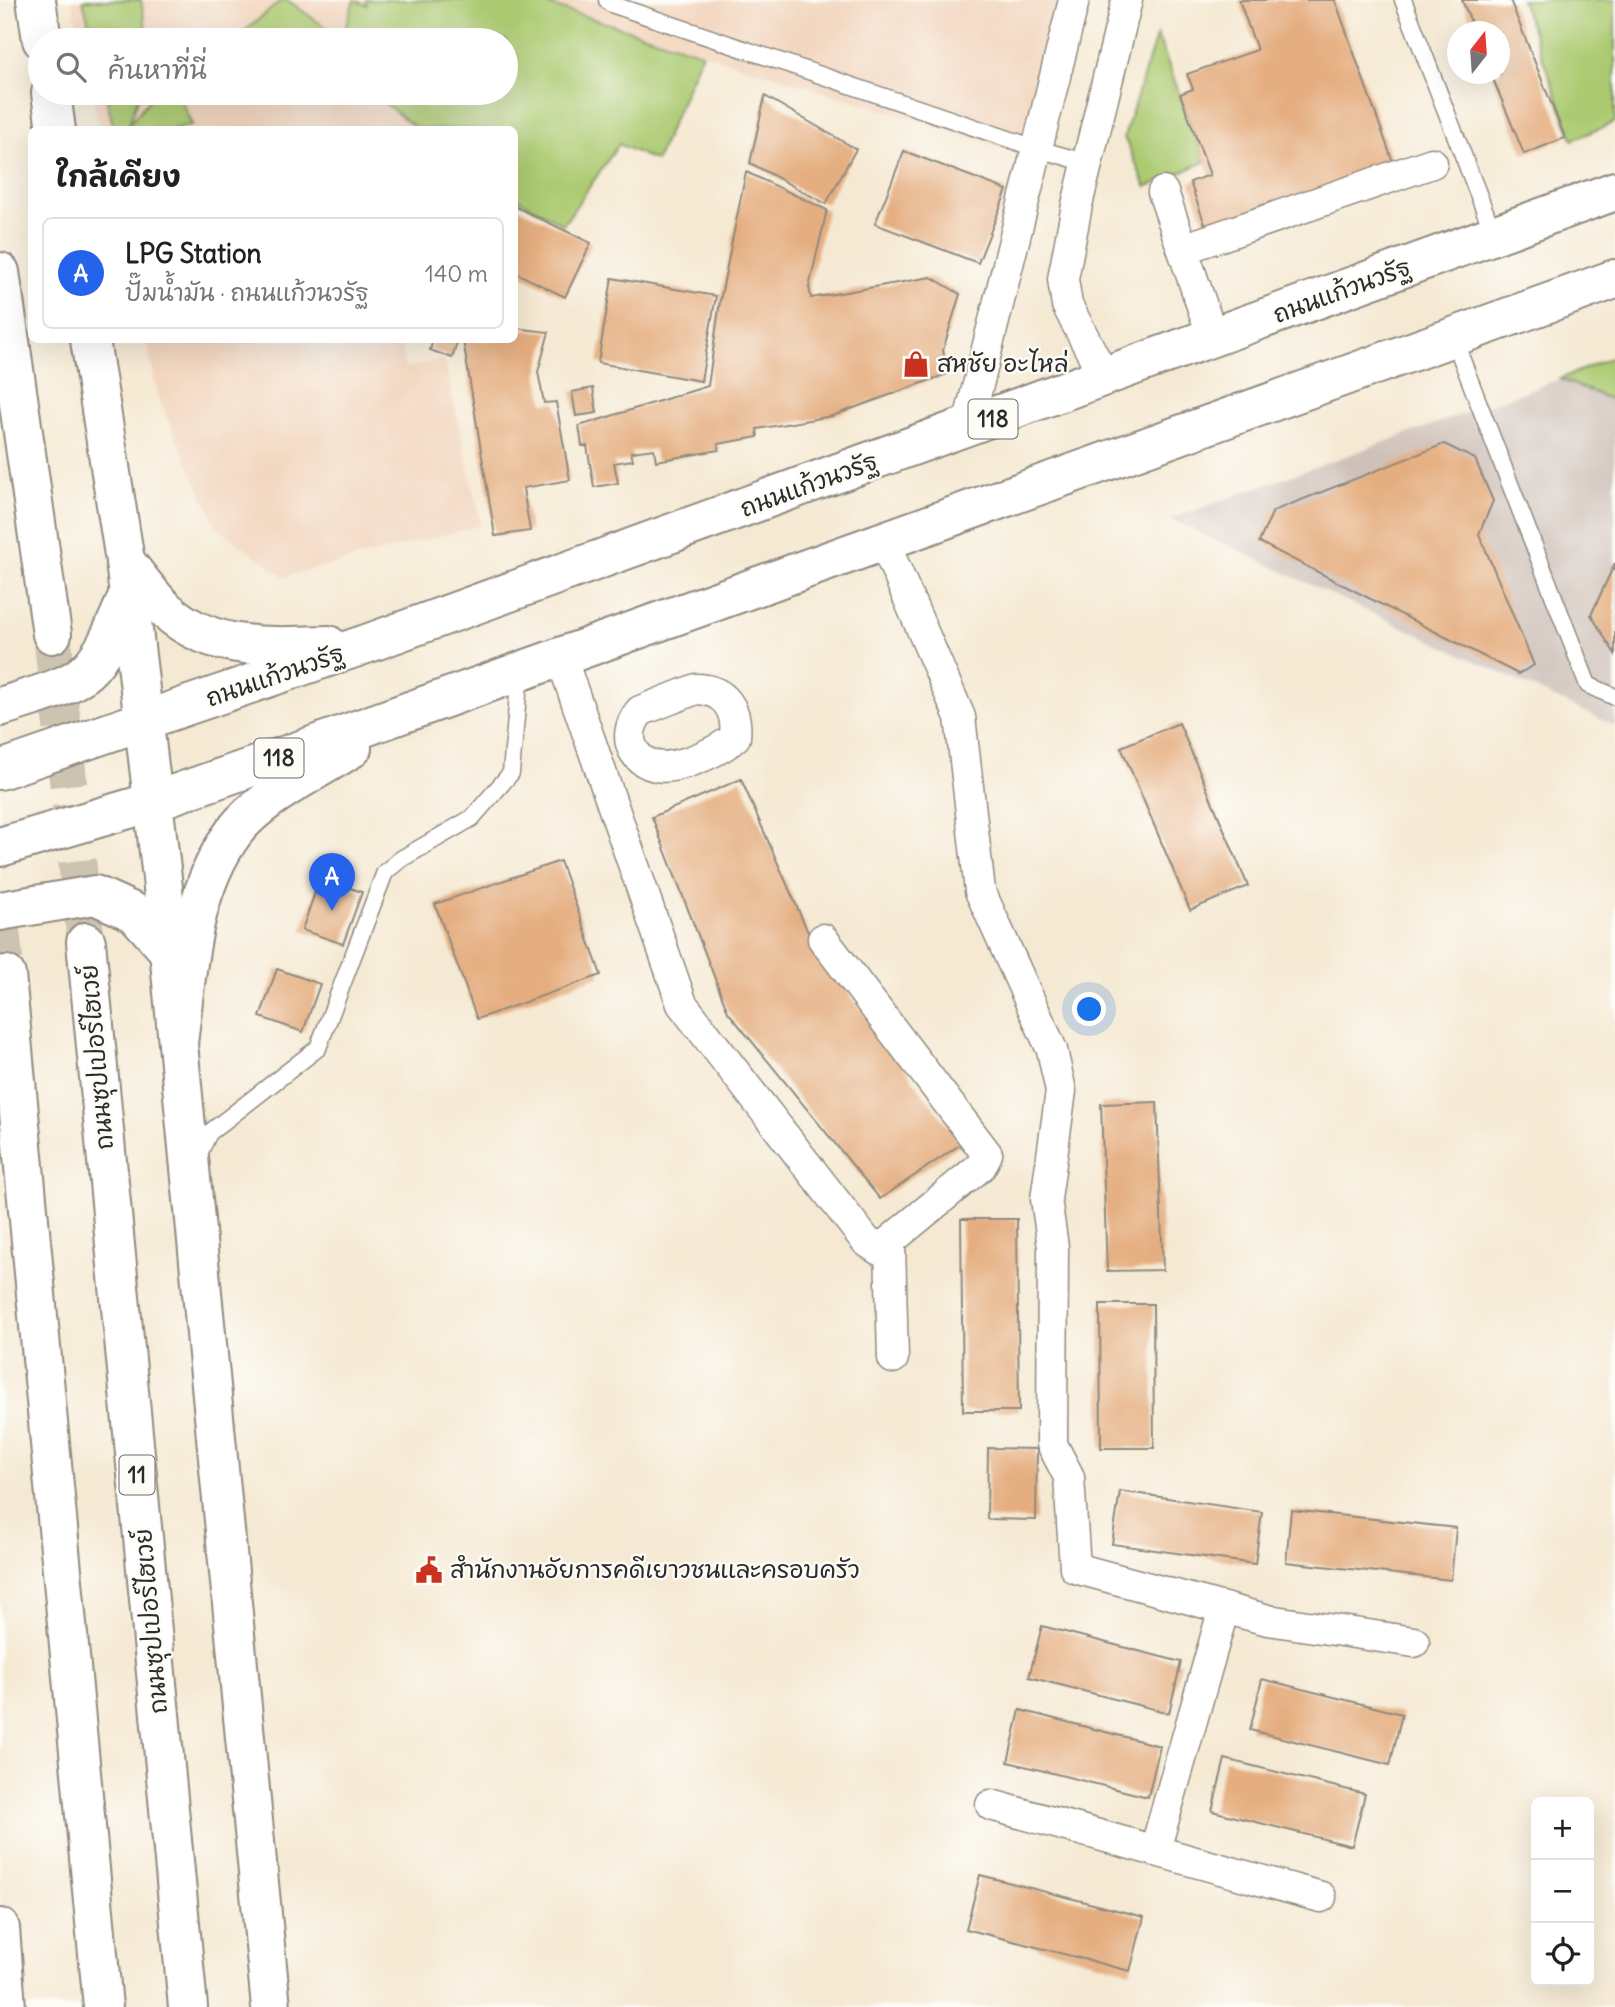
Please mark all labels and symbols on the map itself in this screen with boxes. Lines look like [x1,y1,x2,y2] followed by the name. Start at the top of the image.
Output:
[1447,21,1510,84] north arrow
[1269,251,1415,331] street label: ถนนแก้วนวรัฐ
[937,348,1069,378] place label: สหชัย อะไหล่
[901,349,931,379] shop icon: สหชัย อะไหล่
[968,400,1018,438] road number: 118
[736,445,882,525] street label: ถนนแก้วนวรัฐ
[202,637,348,715] street label: ถนนแก้วนวรัฐ
[254,738,304,778] road number: 118
[309,853,355,911] pin: A
[73,963,123,1151] street label: ถนนซุปเปอร์ไฮเวย์
[1072,992,1106,1026] your location
[120,1456,154,1494] road number: 11
[127,1527,177,1715] street label: ถนนซุปเปอร์ไฮเวย์
[450,1554,860,1584] place label: สำนักงานอัยการคดีเยาวชนและครอบครัว
[414,1555,444,1585] public building icon: สำนักงานอัยการคดีเยาวชนและครอบครัว

